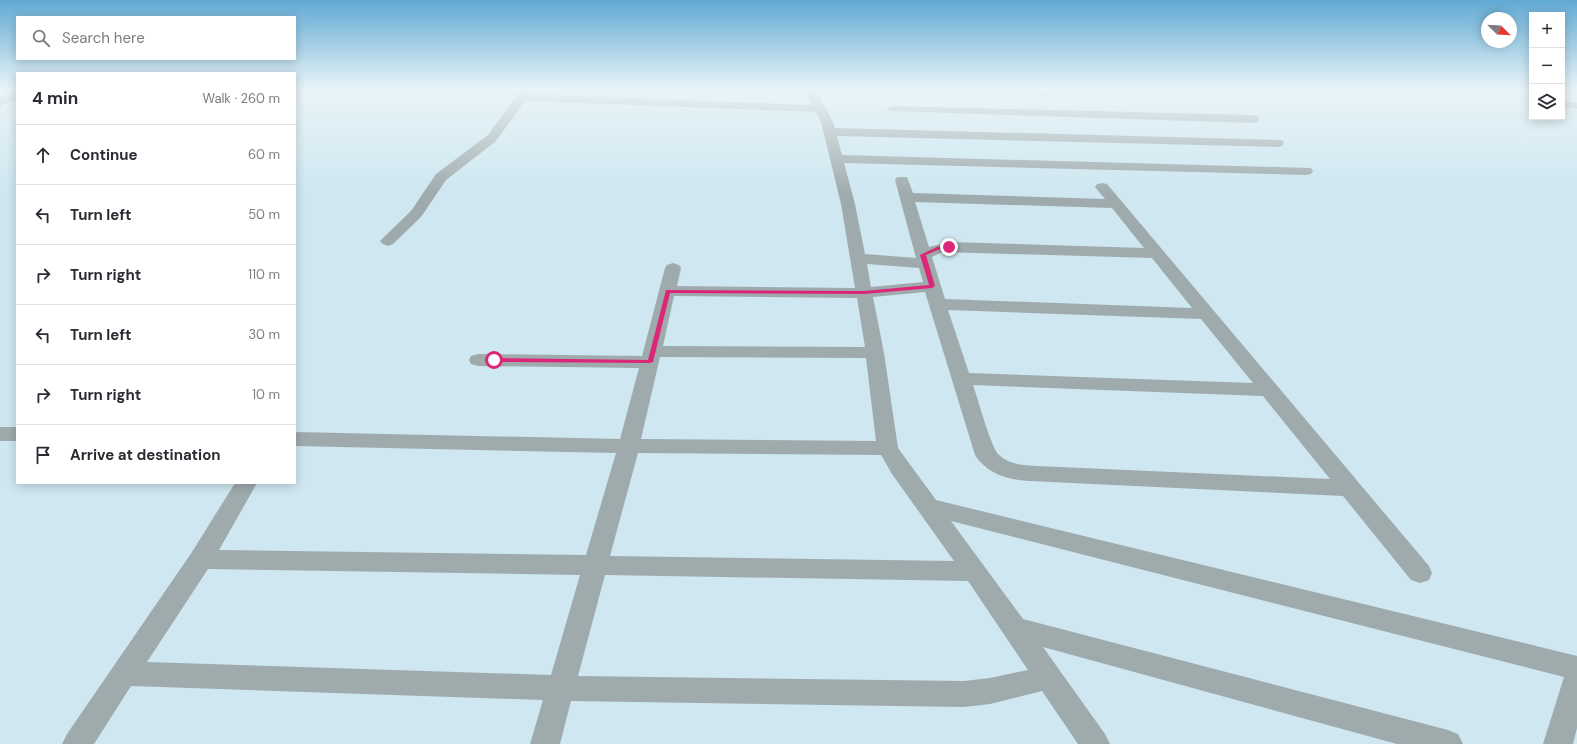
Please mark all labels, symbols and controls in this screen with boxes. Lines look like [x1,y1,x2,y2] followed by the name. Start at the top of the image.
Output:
[1481,12,1517,48] north arrow
[1529,12,1565,120] map controls
[1529,12,1565,48] button: +
[16,16,296,60] search box
[30,27,52,49] icon: search
[62,28,145,48] text: Search here
[1529,48,1565,84] button: −
[1529,84,1565,120] button: layers
[32,87,78,109] text: 4 min
[202,90,280,107] text: Walk · 260 m
[32,144,54,166] icon: ahead
[70,145,138,165] text: Continue
[248,146,280,163] text: 60 m
[32,204,54,226] icon: left
[70,205,131,225] text: Turn left
[248,206,280,223] text: 50 m
[940,238,958,256] route end
[32,264,54,286] icon: right
[70,265,141,285] text: Turn right
[248,266,280,283] text: 110 m
[32,324,54,346] icon: left
[70,325,131,345] text: Turn left
[248,326,280,343] text: 30 m
[485,351,503,369] route start
[32,384,54,406] icon: right
[70,385,141,405] text: Turn right
[252,386,280,403] text: 10 m
[32,444,54,466] icon: arrive
[70,445,221,465] text: Arrive at destination

